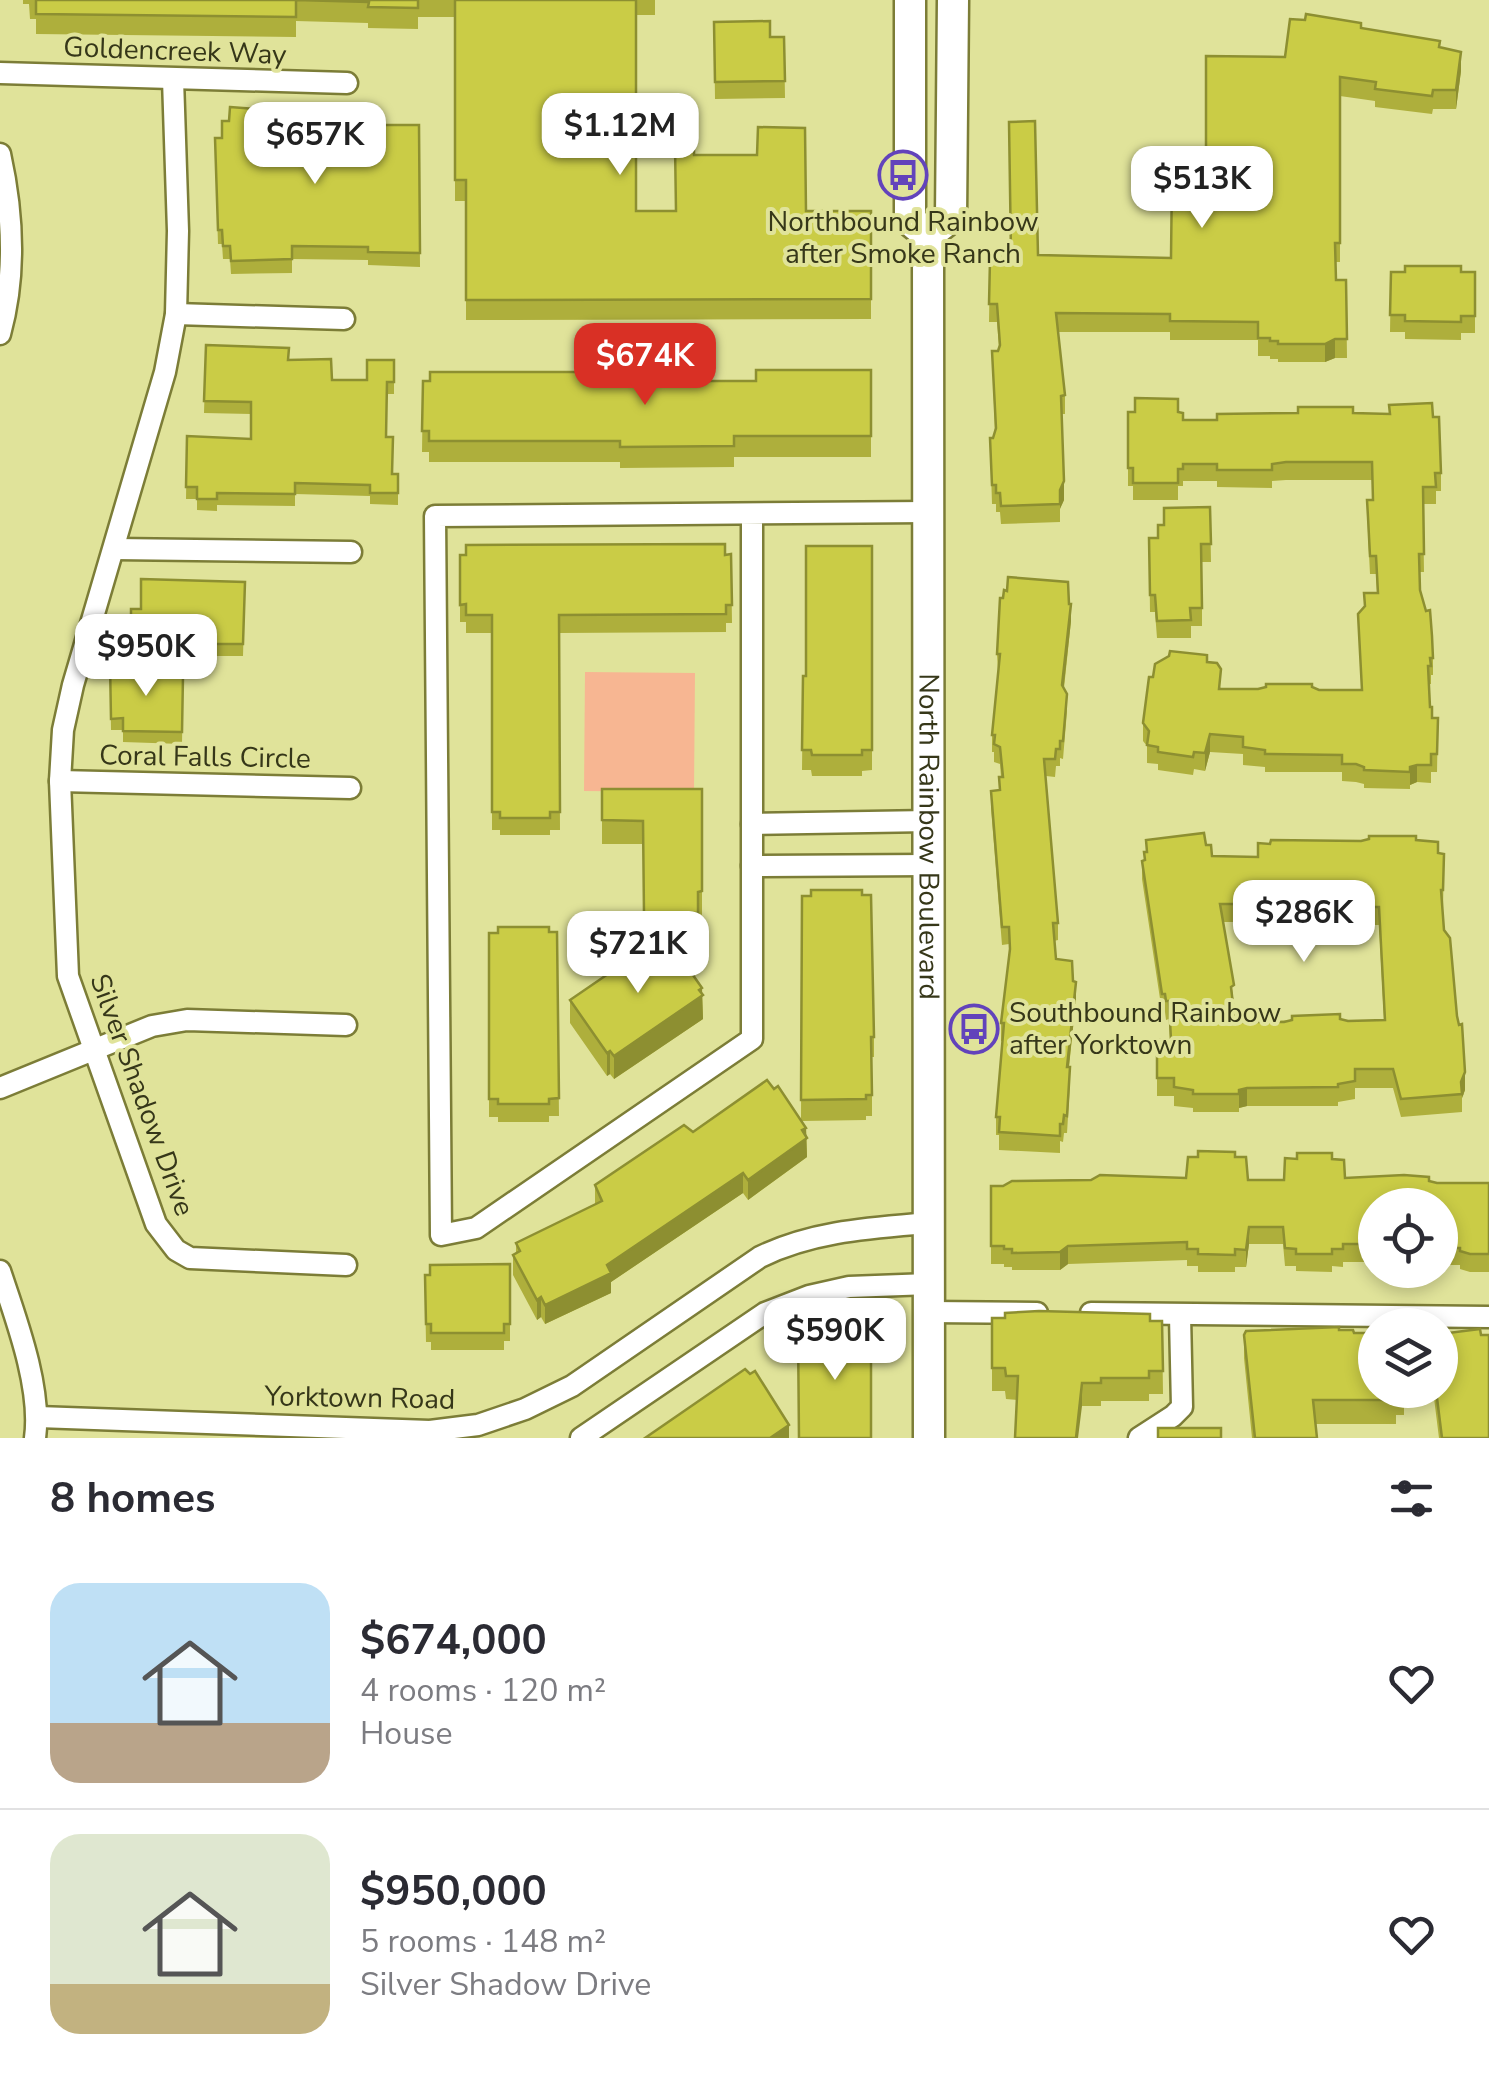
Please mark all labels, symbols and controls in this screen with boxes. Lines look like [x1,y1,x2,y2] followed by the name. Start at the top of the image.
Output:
[63,28,288,74] street label: Goldencreek Way
[539,93,701,178] pin: $1.12M
[245,102,385,187] pin: $657K
[564,104,676,147] text: $1.12M
[266,113,364,156] text: $657K
[1132,146,1272,231] pin: $513K
[877,149,929,201] bus stop icon: Northbound Rainbow after Smoke Ranch
[1153,157,1251,200] text: $513K
[768,203,1038,273] place label: Northbound Rainbow after Smoke Ranch
[575,323,715,408] pin: $674K
[596,334,694,377] text: $674K
[76,614,216,699] pin: $950K
[97,625,195,668] text: $950K
[909,673,948,1000] street label: North Rainbow Boulevard
[99,736,311,778] street label: Coral Falls Circle
[1234,880,1374,965] pin: $286K
[1255,891,1353,934] text: $286K
[568,911,708,996] pin: $721K
[589,922,687,965] text: $721K
[81,969,203,1221] street label: Silver Shadow Drive
[1009,994,1281,1064] place label: Southbound Rainbow after Yorktown
[948,1003,1000,1055] bus stop icon: Southbound Rainbow after Yorktown
[1358,1188,1458,1408] map controls
[1358,1188,1458,1288] button: locate
[765,1298,905,1383] pin: $590K
[1358,1308,1458,1408] button: layers
[786,1309,884,1352] text: $590K
[263,1377,456,1419] street label: Yorktown Road
[50,1470,215,1527] text: 8 homes
[1384,1471,1439,1526] icon: filters
[360,1612,547,1669] text: $674,000
[130,1623,250,1743] icon: home
[1384,1656,1439,1711] icon: heart
[360,1669,606,1712] text: 4 rooms · 120 m²
[360,1712,453,1755] text: House
[360,1863,547,1920] text: $950,000
[130,1874,250,1994] icon: home
[1384,1907,1439,1962] icon: heart
[360,1920,606,1963] text: 5 rooms · 148 m²
[360,1963,651,2006] text: Silver Shadow Drive

